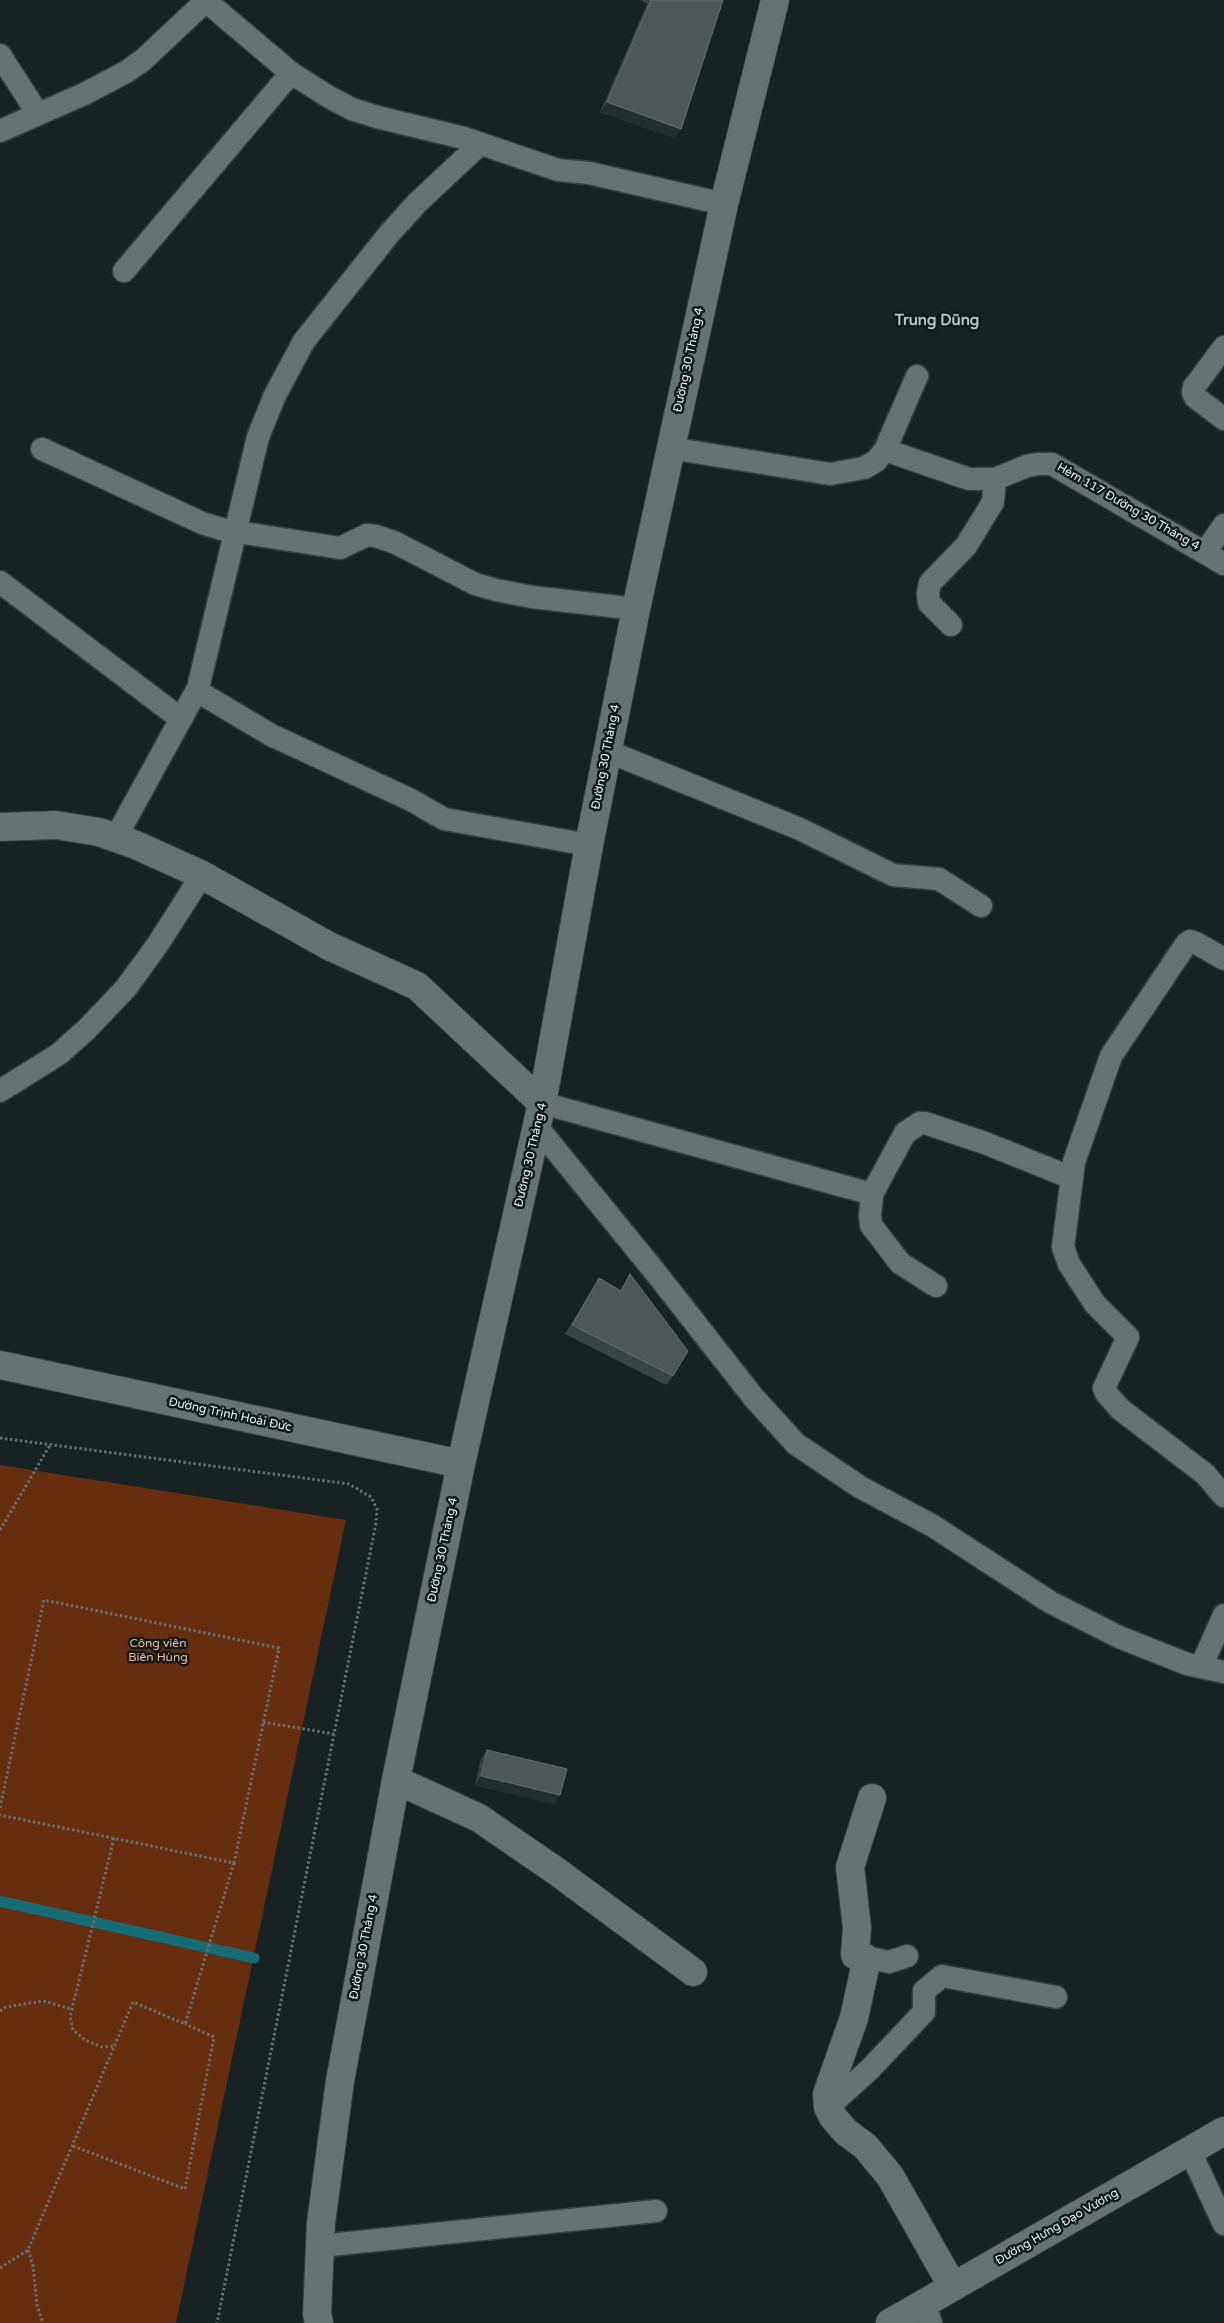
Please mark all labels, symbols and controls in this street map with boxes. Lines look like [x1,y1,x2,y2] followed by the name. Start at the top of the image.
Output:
[671,306,707,414] street label: Đường 30 Tháng 4
[895,312,979,330] district label: Trung Dũng
[1054,460,1202,554] street label: Hẻm 117 Đường 30 Tháng 4
[589,703,623,811] street label: Đường 30 Tháng 4
[512,1101,550,1209] street label: Đường 30 Tháng 4
[167,1395,293,1435] street label: Đường Trịnh Hoài Đức
[425,1496,461,1604] street label: Đường 30 Tháng 4
[128,1637,188,1665] park label: Công viên Biên Hùng
[347,1893,381,2001] street label: Đường 30 Tháng 4
[993,2186,1121,2268] street label: Đường Hưng Đạo Vương

